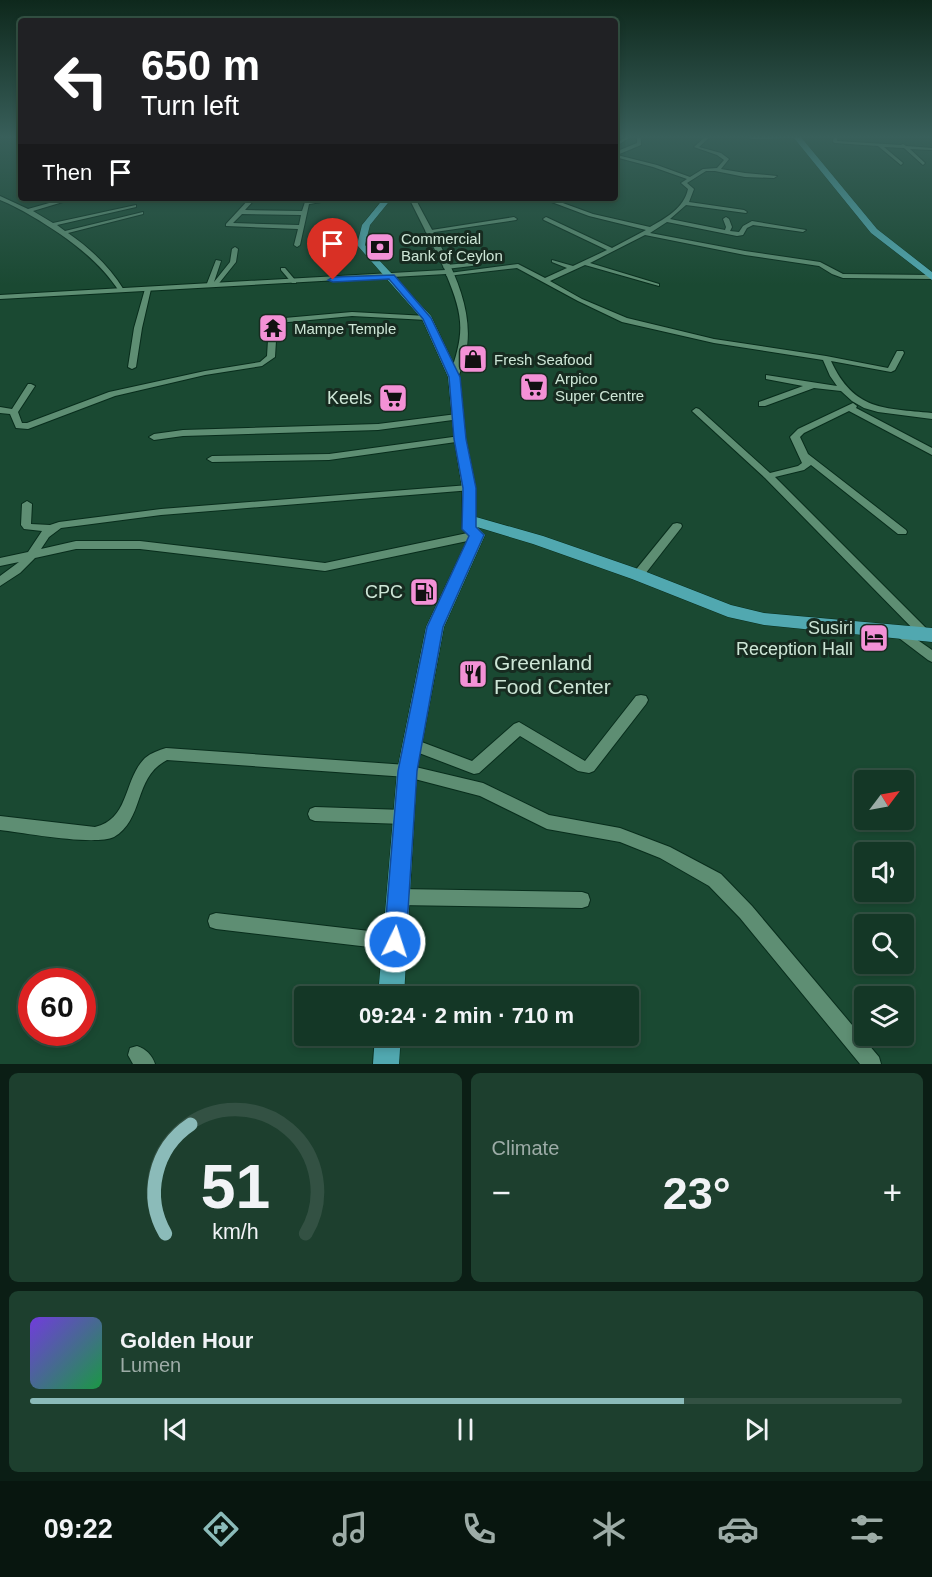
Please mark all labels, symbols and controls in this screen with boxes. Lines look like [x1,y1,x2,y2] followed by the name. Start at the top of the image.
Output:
[42,42,120,120] icon: left
[141,42,260,89] text: 650 m
[141,91,239,121] text: Turn left
[104,156,137,189] icon: arrive
[42,160,92,185] text: Then
[307,218,358,280] pin
[316,227,349,260] icon: arrive
[401,230,503,264] place label: Commercial Bank of Ceylon
[364,231,396,263] bank icon: Commercial Bank of Ceylon
[257,312,289,344] temple icon: Mampe Temple
[294,320,396,337] place label: Mampe Temple
[457,343,489,375] shop icon: Fresh Seafood
[494,351,592,368] place label: Fresh Seafood
[555,370,644,404] place label: Arpico Super Centre
[518,371,550,403] supermarket icon: Arpico Super Centre
[377,382,409,414] supermarket icon: Keels
[327,388,372,408] place label: Keels
[408,576,440,608] fuel station icon: CPC
[365,582,403,602] place label: CPC
[736,618,853,659] place label: Susiri Reception Hall
[858,622,890,654] hotel icon: Susiri Reception Hall
[494,651,611,698] place label: Greenland Food Center
[457,658,489,690] restaurant icon: Greenland Food Center
[854,770,914,830] north arrow
[854,770,914,1046] map controls
[854,842,914,902] button: sound
[363,910,427,974] position arrow
[854,914,914,974] button: search
[18,968,96,1046] speed limit sign: 60
[854,986,914,1046] button: layers
[359,1003,574,1028] text: 09:24 · 2 min · 710 m
[492,1137,559,1159] text: Climate
[201,1152,270,1221] text: 51
[663,1168,731,1219] text: 23°
[492,1174,511,1211] text: −
[883,1174,902,1211] text: +
[212,1221,258,1245] text: km/h
[120,1328,253,1353] text: Golden Hour
[120,1354,181,1376] text: Lumen
[159,1413,192,1446] icon: previous
[449,1413,482,1446] icon: pause
[740,1413,773,1446] icon: next
[200,1508,242,1550] icon: directions
[329,1508,371,1550] icon: music
[458,1508,500,1550] icon: phone
[588,1508,630,1550] icon: climate
[717,1508,759,1550] icon: car
[846,1508,888,1550] icon: filters
[44,1514,113,1544] text: 09:22

